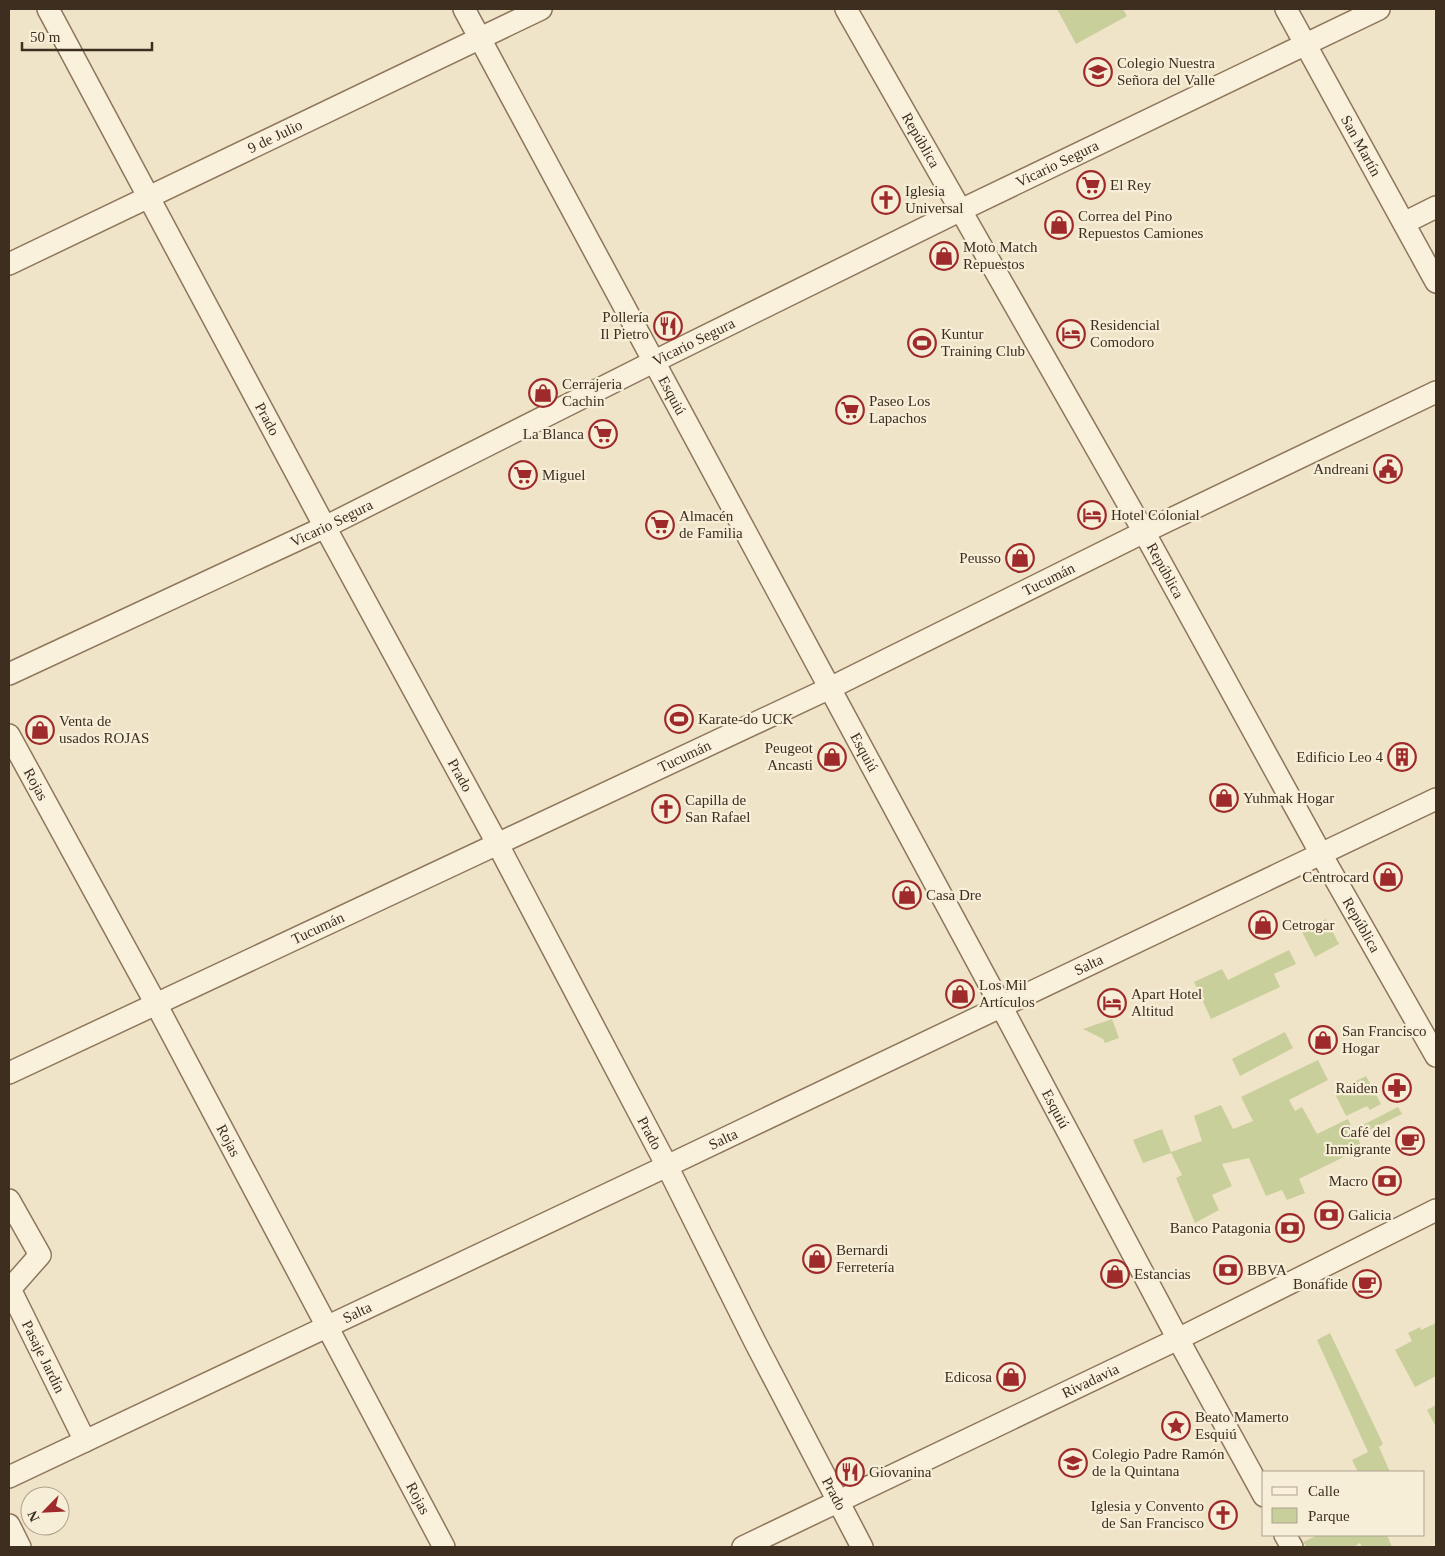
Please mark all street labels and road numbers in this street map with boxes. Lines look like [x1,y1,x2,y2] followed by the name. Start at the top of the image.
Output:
[899,110,943,171] street label: República
[1338,112,1385,179] street label: San Martín
[245,117,305,156] street label: 9 de Julio
[1013,137,1101,190] street label: Vicario Segura
[650,315,738,369] street label: Vicario Segura
[655,373,689,418] street label: Esquiú
[252,400,283,438] street label: Prado
[288,496,376,550] street label: Vicario Segura
[1144,540,1187,601] street label: República
[1020,559,1078,599] street label: Tucumán
[847,730,881,775] street label: Esquiú
[656,737,714,775] street label: Tucumán
[445,756,475,794] street label: Prado
[21,765,51,803] street label: Rojas
[1339,895,1384,956] street label: República
[289,909,347,947] street label: Tucumán
[1072,951,1106,978] street label: Salta
[1039,1087,1073,1132] street label: Esquiú
[634,1114,665,1152] street label: Prado
[213,1122,244,1159] street label: Rojas
[706,1125,740,1153] street label: Salta
[340,1299,374,1326] street label: Salta
[19,1318,68,1396] street label: Pasaje Jardín
[1059,1360,1122,1401] street label: Rivadavia
[819,1474,849,1513] street label: Prado
[403,1479,433,1517] street label: Rojas

